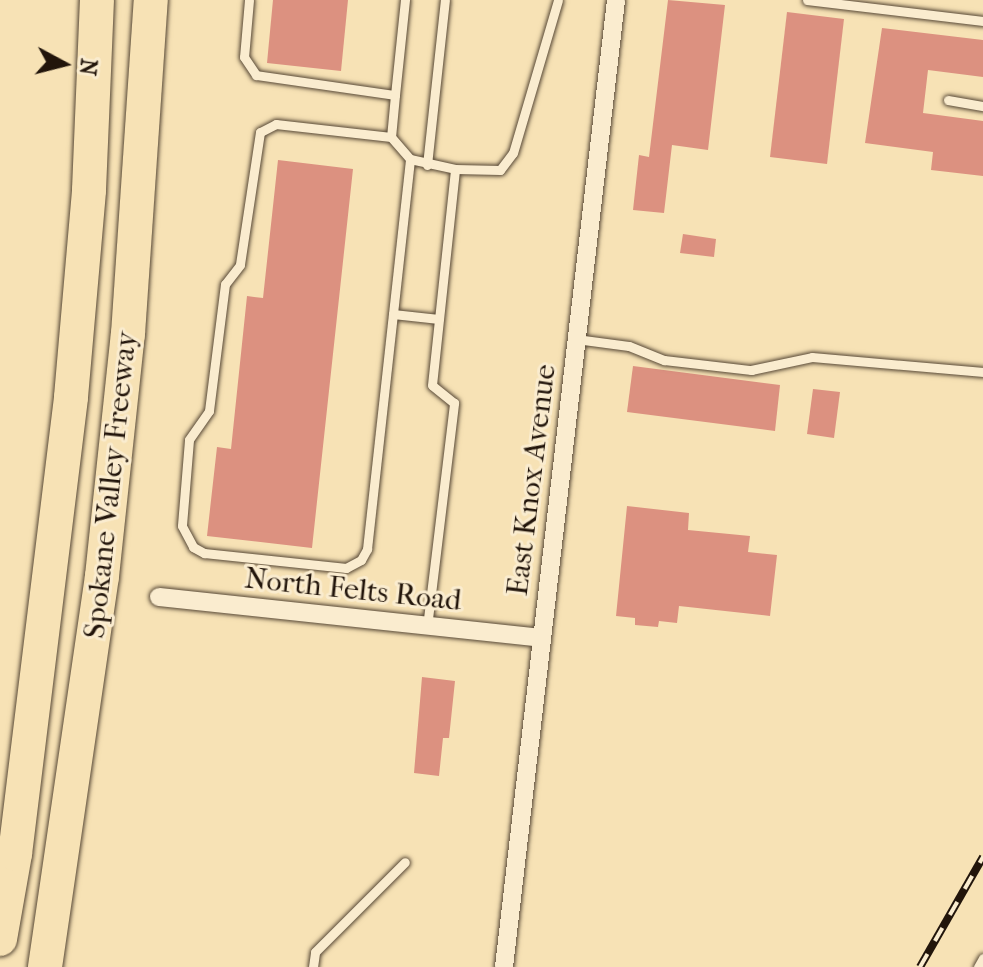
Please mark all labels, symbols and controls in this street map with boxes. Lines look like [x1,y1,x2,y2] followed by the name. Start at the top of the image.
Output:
[24,24,104,104] north arrow
[74,57,102,77] text: N
[77,330,145,640] street label: Spokane Valley Freeway
[500,362,564,598] street label: East Knox Avenue
[243,561,463,619] street label: North Felts Road

